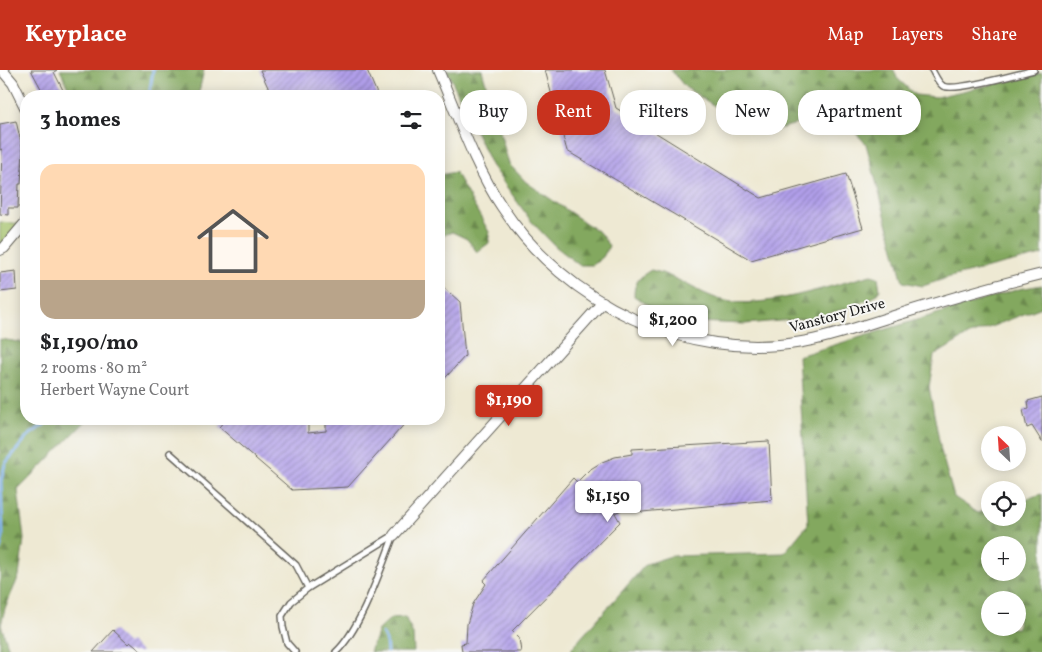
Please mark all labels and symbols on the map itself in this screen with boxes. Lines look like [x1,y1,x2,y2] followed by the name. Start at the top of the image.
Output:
[787,294,888,339] street label: Vanstory Drive
[632,304,714,347] pin: $1,200
[468,384,550,427] pin: $1,190
[981,426,1026,471] north arrow
[567,480,649,523] pin: $1,150

